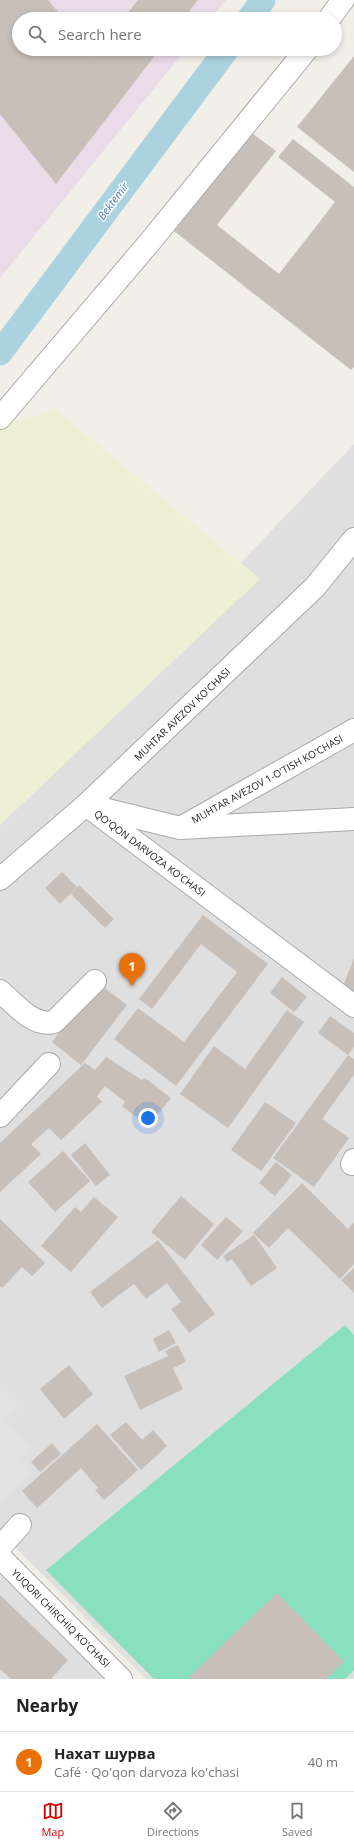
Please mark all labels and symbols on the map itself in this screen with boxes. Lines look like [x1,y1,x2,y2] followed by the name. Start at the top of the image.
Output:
[94,178,132,222] water label: Bektemir
[131,664,233,764] street label: MUHTAR AVEZOV KO'CHASI
[189,731,345,827] street label: MUHTAR AVEZOV 1-O'TISH KO'CHASI
[92,807,208,899] street label: QO'QON DARVOZA KO'CHASI
[119,953,145,986] pin: 1
[138,1108,158,1128] your location
[9,1566,113,1670] street label: YUQORI CHIRCHIQ KO'CHASI

